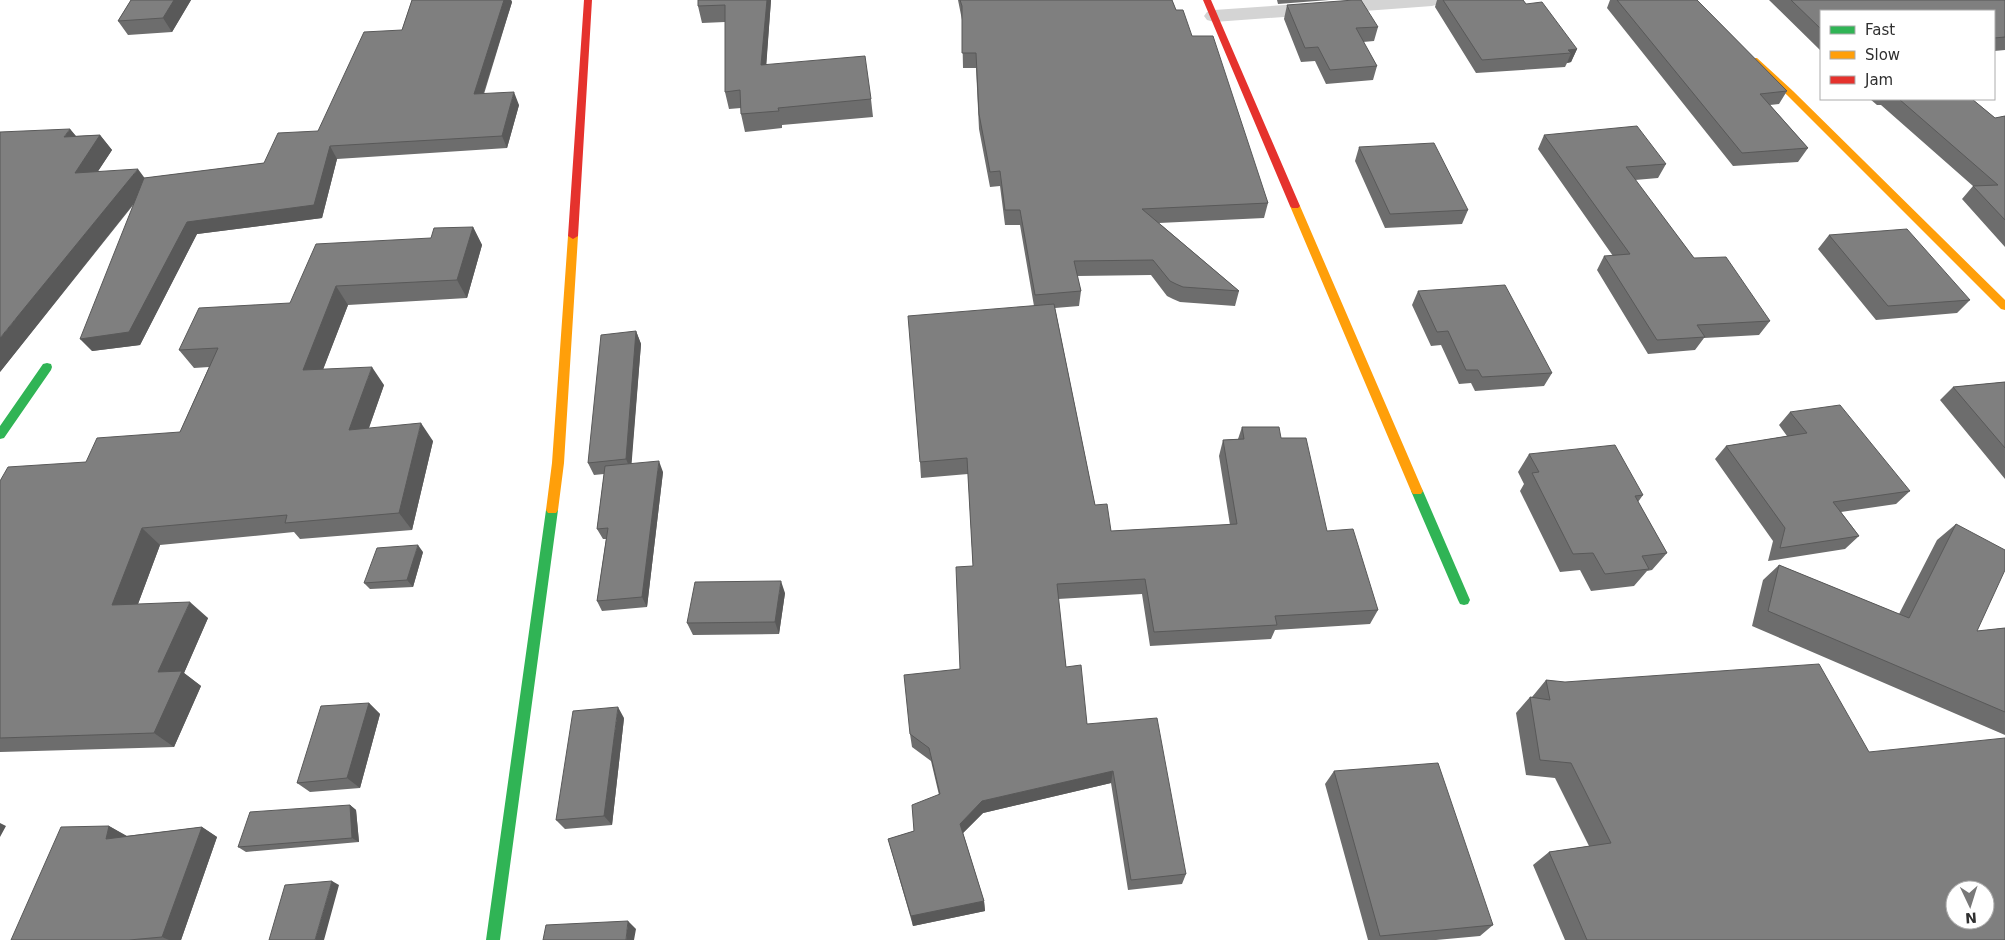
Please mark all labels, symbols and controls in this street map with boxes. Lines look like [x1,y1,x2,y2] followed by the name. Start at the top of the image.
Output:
[1820,10,1995,100] legend
[1865,21,1895,39] text: Fast
[1865,46,1900,64] text: Slow
[1864,71,1893,89] text: Jam
[1945,880,1995,930] north arrow
[1965,910,1977,926] text: N

